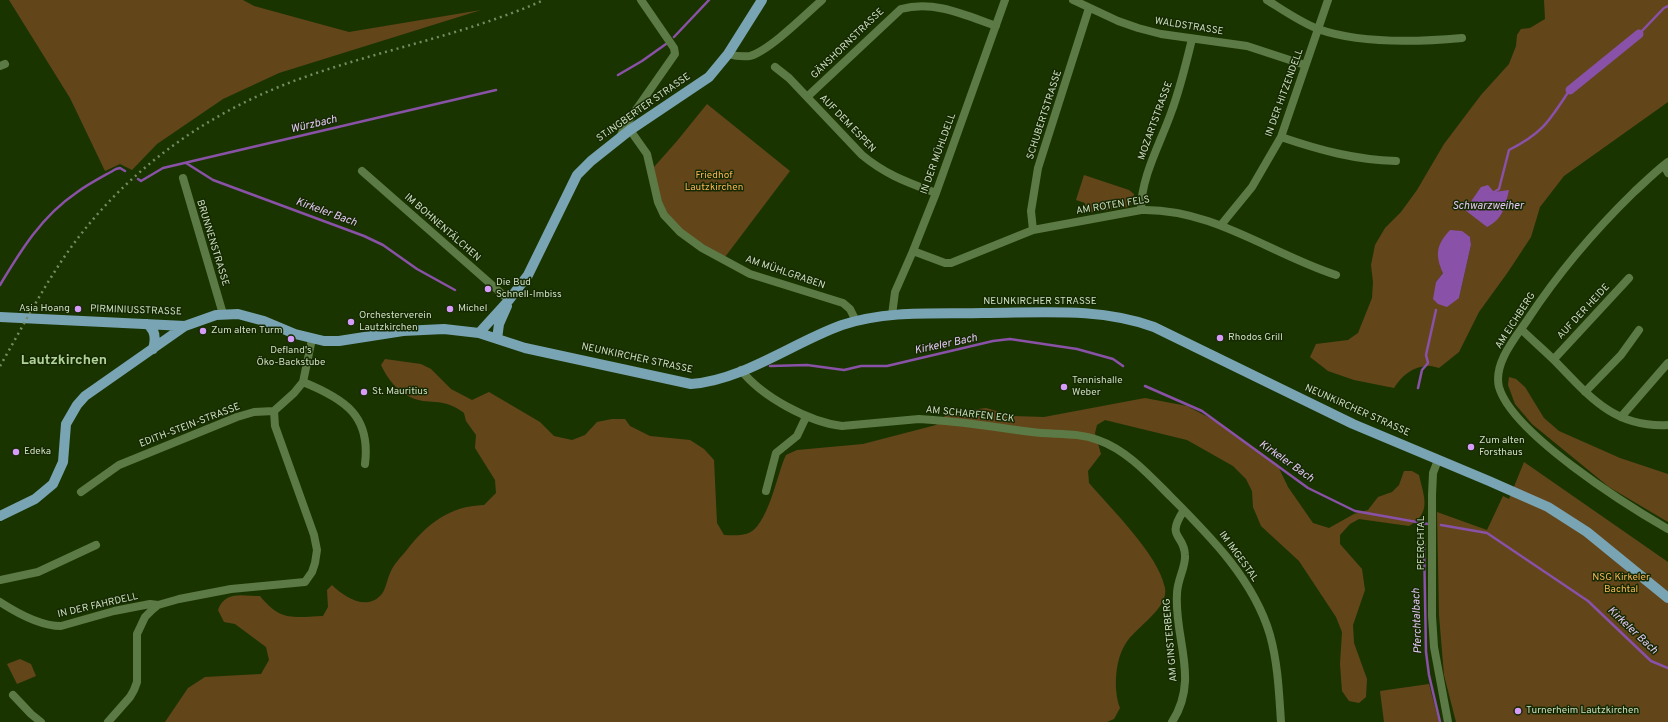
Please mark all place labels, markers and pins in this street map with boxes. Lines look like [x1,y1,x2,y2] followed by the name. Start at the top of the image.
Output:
[496,277,562,300] place label: Die Bud Schnell-Imbiss
[483,284,493,294] marker: Die Bud Schnell-Imbiss
[19,303,70,315] place label: Asia Hoang
[458,303,487,315] place label: Michel
[73,304,83,314] marker: Asia Hoang
[445,304,455,314] marker: Michel
[359,310,432,334] place label: Orchesterverein Lautzkirchen
[346,317,356,327] marker: Orchesterverein Lautzkirchen
[211,325,282,337] place label: Zum alten Turm
[198,326,208,336] marker: Zum alten Turm
[1228,332,1283,344] place label: Rhodos Grill
[1215,333,1225,343] marker: Rhodos Grill
[286,334,296,344] marker: Defland's Öko-Backstube
[257,345,325,368] place label: Defland's Öko-Backstube
[1072,375,1123,398] place label: Tennishalle Weber
[1059,382,1069,392] marker: Tennishalle Weber
[372,386,428,398] place label: St. Mauritius
[359,387,369,397] marker: St. Mauritius
[1479,435,1525,458] place label: Zum alten Forsthaus
[1466,442,1476,452] marker: Zum alten Forsthaus
[24,446,51,458] place label: Edeka
[11,447,21,457] marker: Edeka
[1526,705,1639,717] place label: Turnerheim Lautzkirchen
[1513,706,1523,716] marker: Turnerheim Lautzkirchen

